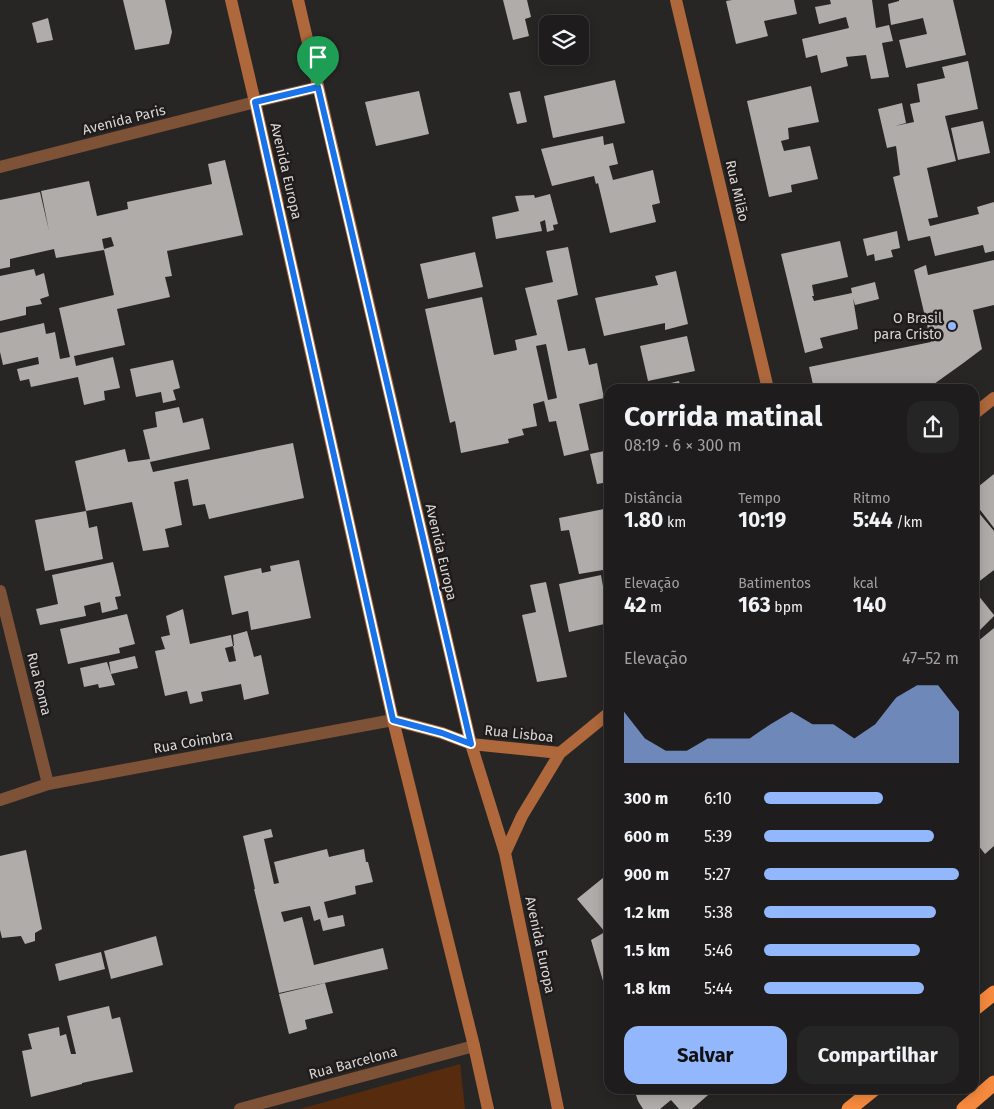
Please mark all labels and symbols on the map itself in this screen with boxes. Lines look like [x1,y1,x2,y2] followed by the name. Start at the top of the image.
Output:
[297,36,339,87] pin
[81,101,168,139] street label: Avenida Paris
[267,121,305,221] street label: Avenida Europa
[722,159,752,223] street label: Rua Milão
[873,310,942,343] place label: O Brasil para Cristo
[946,320,958,332] marker: O Brasil para Cristo
[422,502,460,602] street label: Avenida Europa
[23,651,55,717] street label: Rua Roma
[484,722,554,746] street label: Rua Lisboa
[152,727,234,757] street label: Rua Coimbra
[521,895,559,995] street label: Avenida Europa
[307,1043,399,1083] street label: Rua Barcelona

